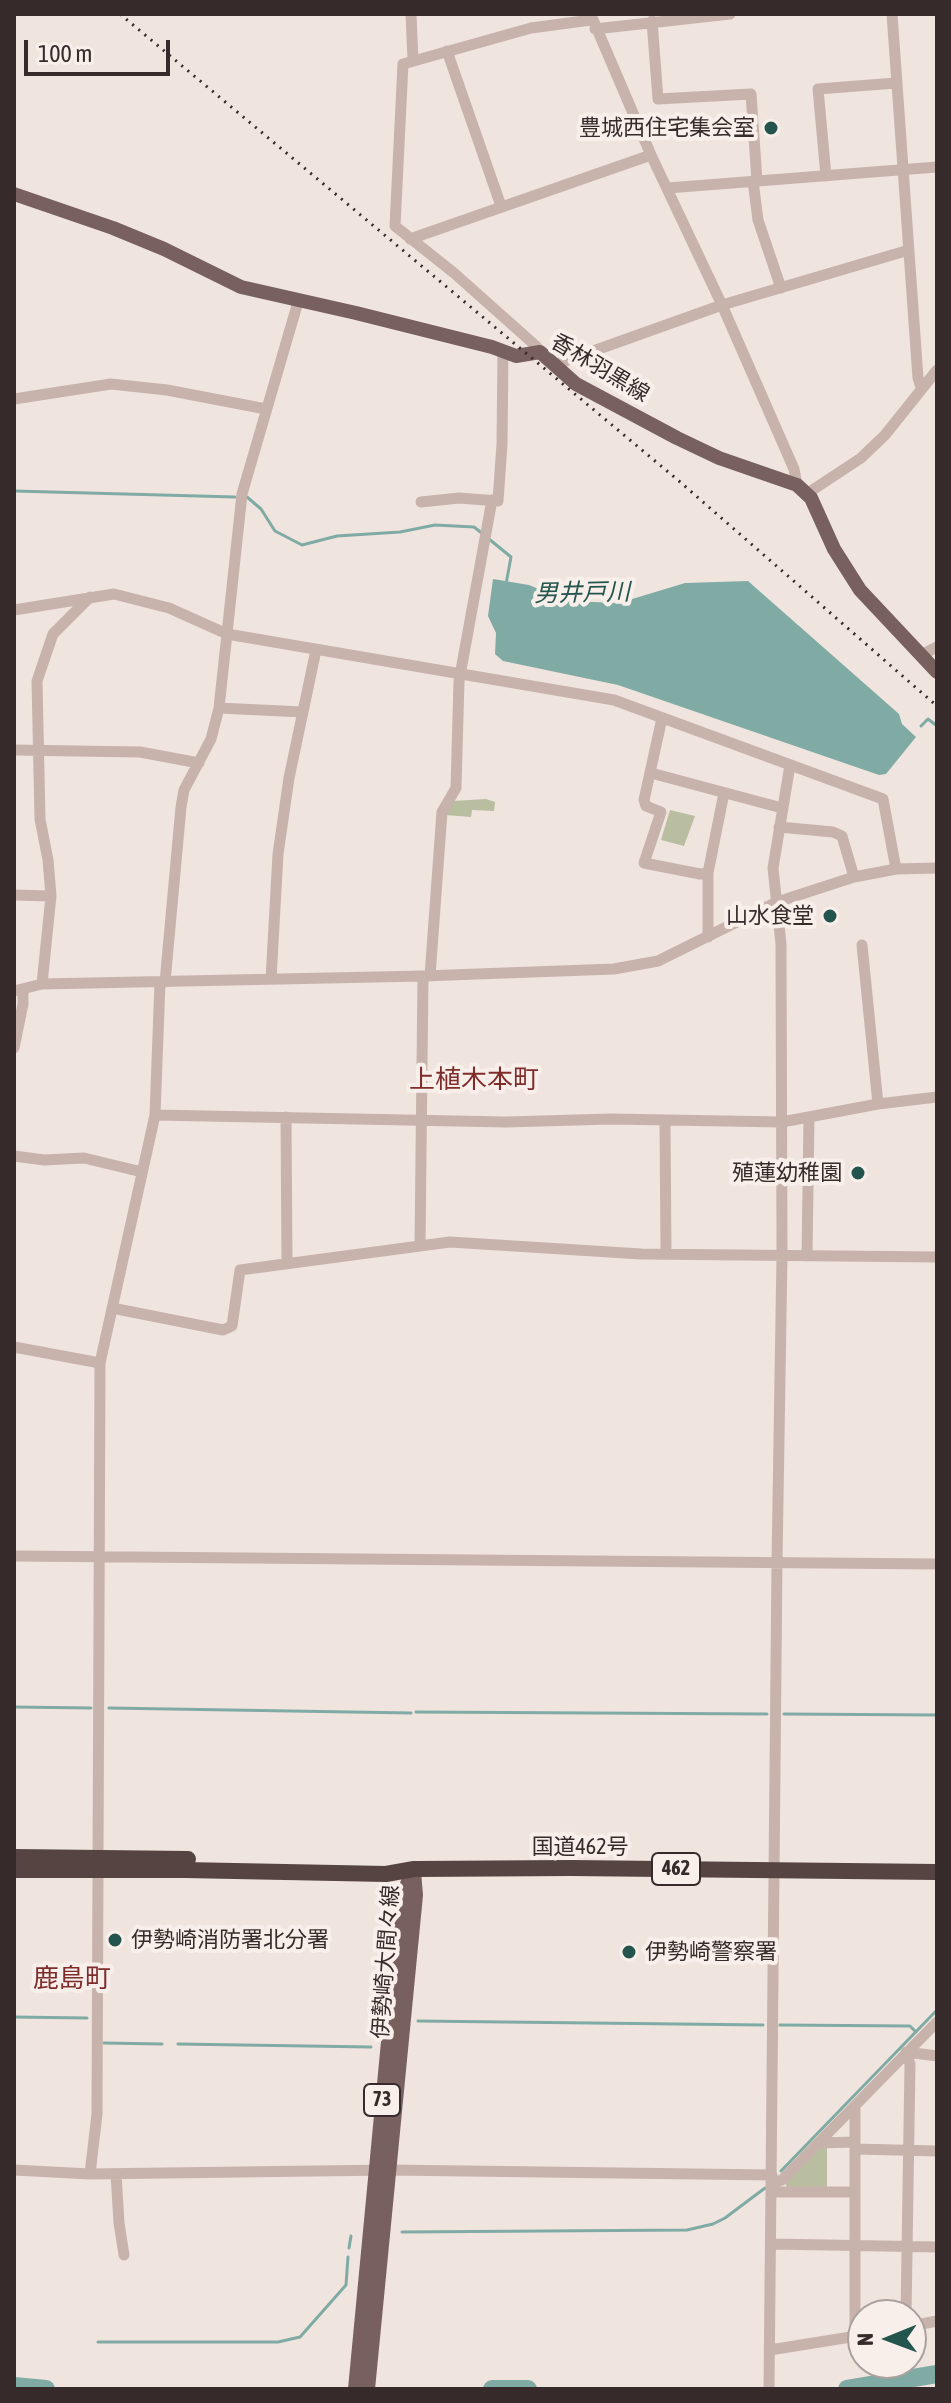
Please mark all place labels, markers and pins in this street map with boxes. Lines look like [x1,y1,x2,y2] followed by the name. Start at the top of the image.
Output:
[579,115,755,141] place label: 豊城西住宅集会室
[762,119,780,137] marker: 豊城西住宅集会室
[726,903,814,929] place label: 山水食堂
[821,907,839,925] marker: 山水食堂
[732,1160,842,1186] place label: 殖蓮幼稚園
[849,1164,867,1182] marker: 殖蓮幼稚園
[131,1927,329,1953] place label: 伊勢崎消防署北分署
[106,1931,124,1949] marker: 伊勢崎消防署北分署
[645,1939,777,1965] place label: 伊勢崎警察署
[620,1943,638,1961] marker: 伊勢崎警察署

